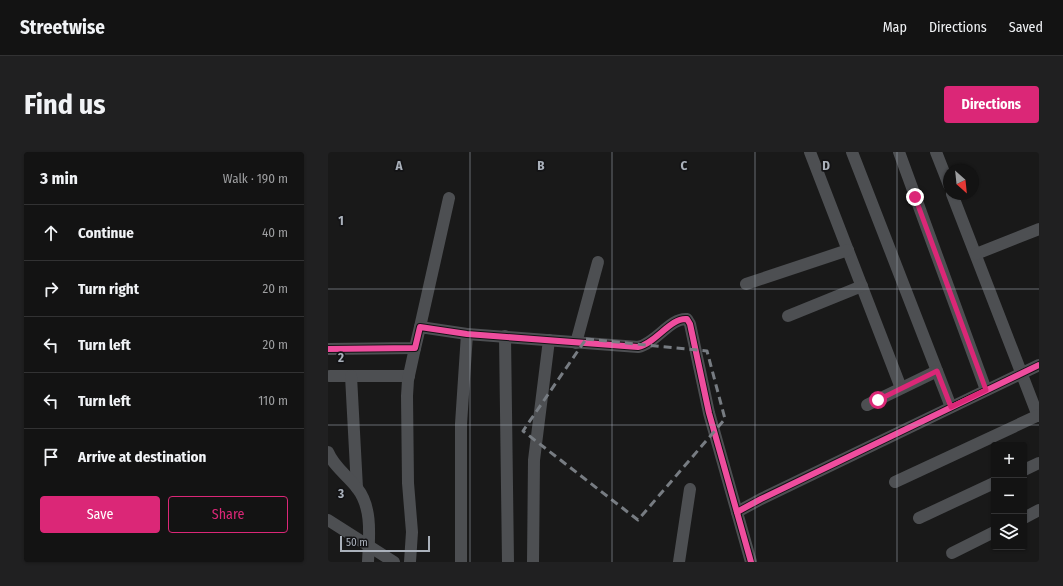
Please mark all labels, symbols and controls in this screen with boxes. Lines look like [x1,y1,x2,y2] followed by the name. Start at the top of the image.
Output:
[20,16,105,39] text: Streetwise
[883,19,907,36] text: Map
[929,19,987,36] text: Directions
[1009,19,1043,36] text: Saved
[944,86,1039,123] button: Directions
[24,88,106,121] text: Find us
[394,158,403,173] text: A
[537,158,545,173] text: B
[681,158,688,173] text: C
[822,158,830,173] text: D
[943,164,979,200] north arrow
[40,168,78,189] text: 3 min
[223,171,288,186] text: Walk · 190 m
[906,188,924,206] route end
[338,213,344,228] text: 1
[40,222,62,244] icon: ahead
[78,224,134,242] text: Continue
[262,225,288,240] text: 40 m
[40,278,62,300] icon: right
[78,280,139,298] text: Turn right
[262,281,288,296] text: 20 m
[40,334,62,356] icon: left
[78,336,131,354] text: Turn left
[262,337,288,352] text: 20 m
[337,350,344,365] text: 2
[40,390,62,412] icon: left
[869,391,887,409] route start
[78,392,131,410] text: Turn left
[258,393,288,408] text: 110 m
[991,442,1027,550] map controls
[991,442,1027,478] button: +
[40,446,62,468] icon: arrive
[78,448,206,466] text: Arrive at destination
[991,478,1027,514] button: −
[337,486,344,501] text: 3
[40,496,160,533] button: Save
[168,496,288,533] button: Share
[991,514,1027,550] button: layers
[340,534,430,553] scale bar
[346,536,368,549] text: 50 m

